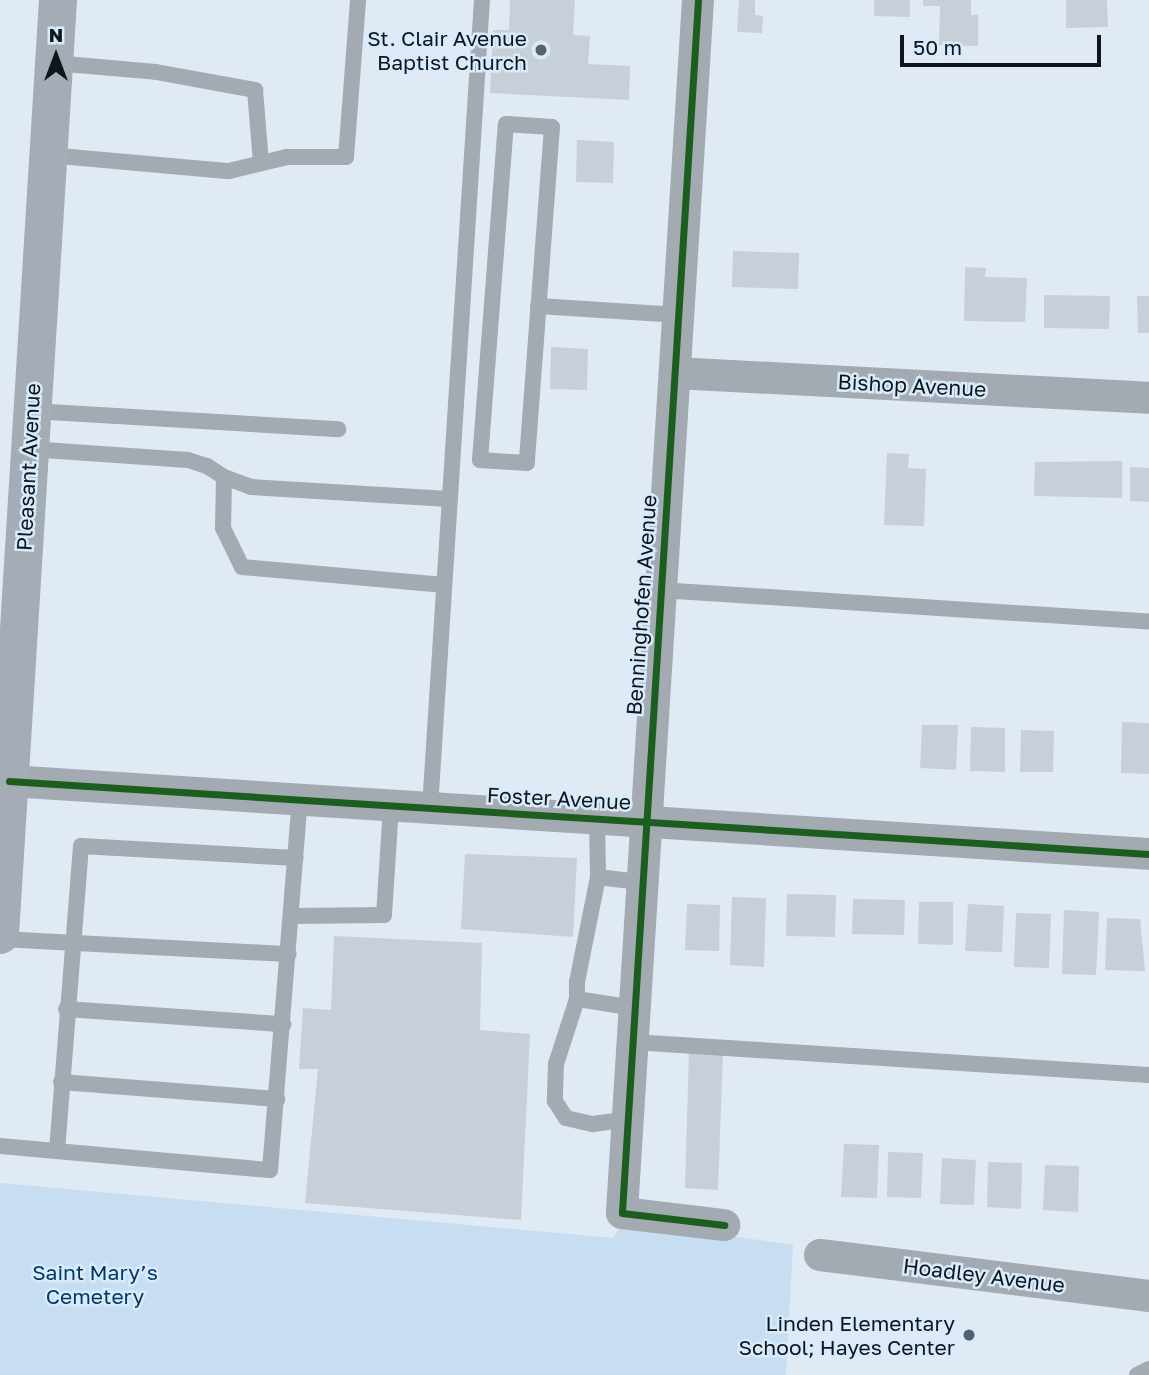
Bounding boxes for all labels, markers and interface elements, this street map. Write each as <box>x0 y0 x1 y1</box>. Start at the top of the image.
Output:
north arrow <box>21 21 91 91</box>
scale bar <box>904 21 1105 65</box>
text: N <box>49 23 63 46</box>
place label: St. Clair Avenue Baptist Church <box>367 25 527 75</box>
text: 50 m <box>913 34 962 60</box>
marker: St. Clair Avenue Baptist Church <box>533 42 549 58</box>
street label: Bishop Avenue <box>837 369 987 401</box>
street label: Pleasant Avenue <box>11 383 45 551</box>
street label: Benninghofen Avenue <box>621 494 661 716</box>
street label: Foster Avenue <box>486 782 632 814</box>
street label: Hoadley Avenue <box>902 1253 1066 1297</box>
park label: Saint Mary’s Cemetery <box>32 1259 158 1309</box>
place label: Linden Elementary School; Hayes Center <box>738 1310 955 1360</box>
marker: Linden Elementary School; Hayes Center <box>961 1327 977 1343</box>

